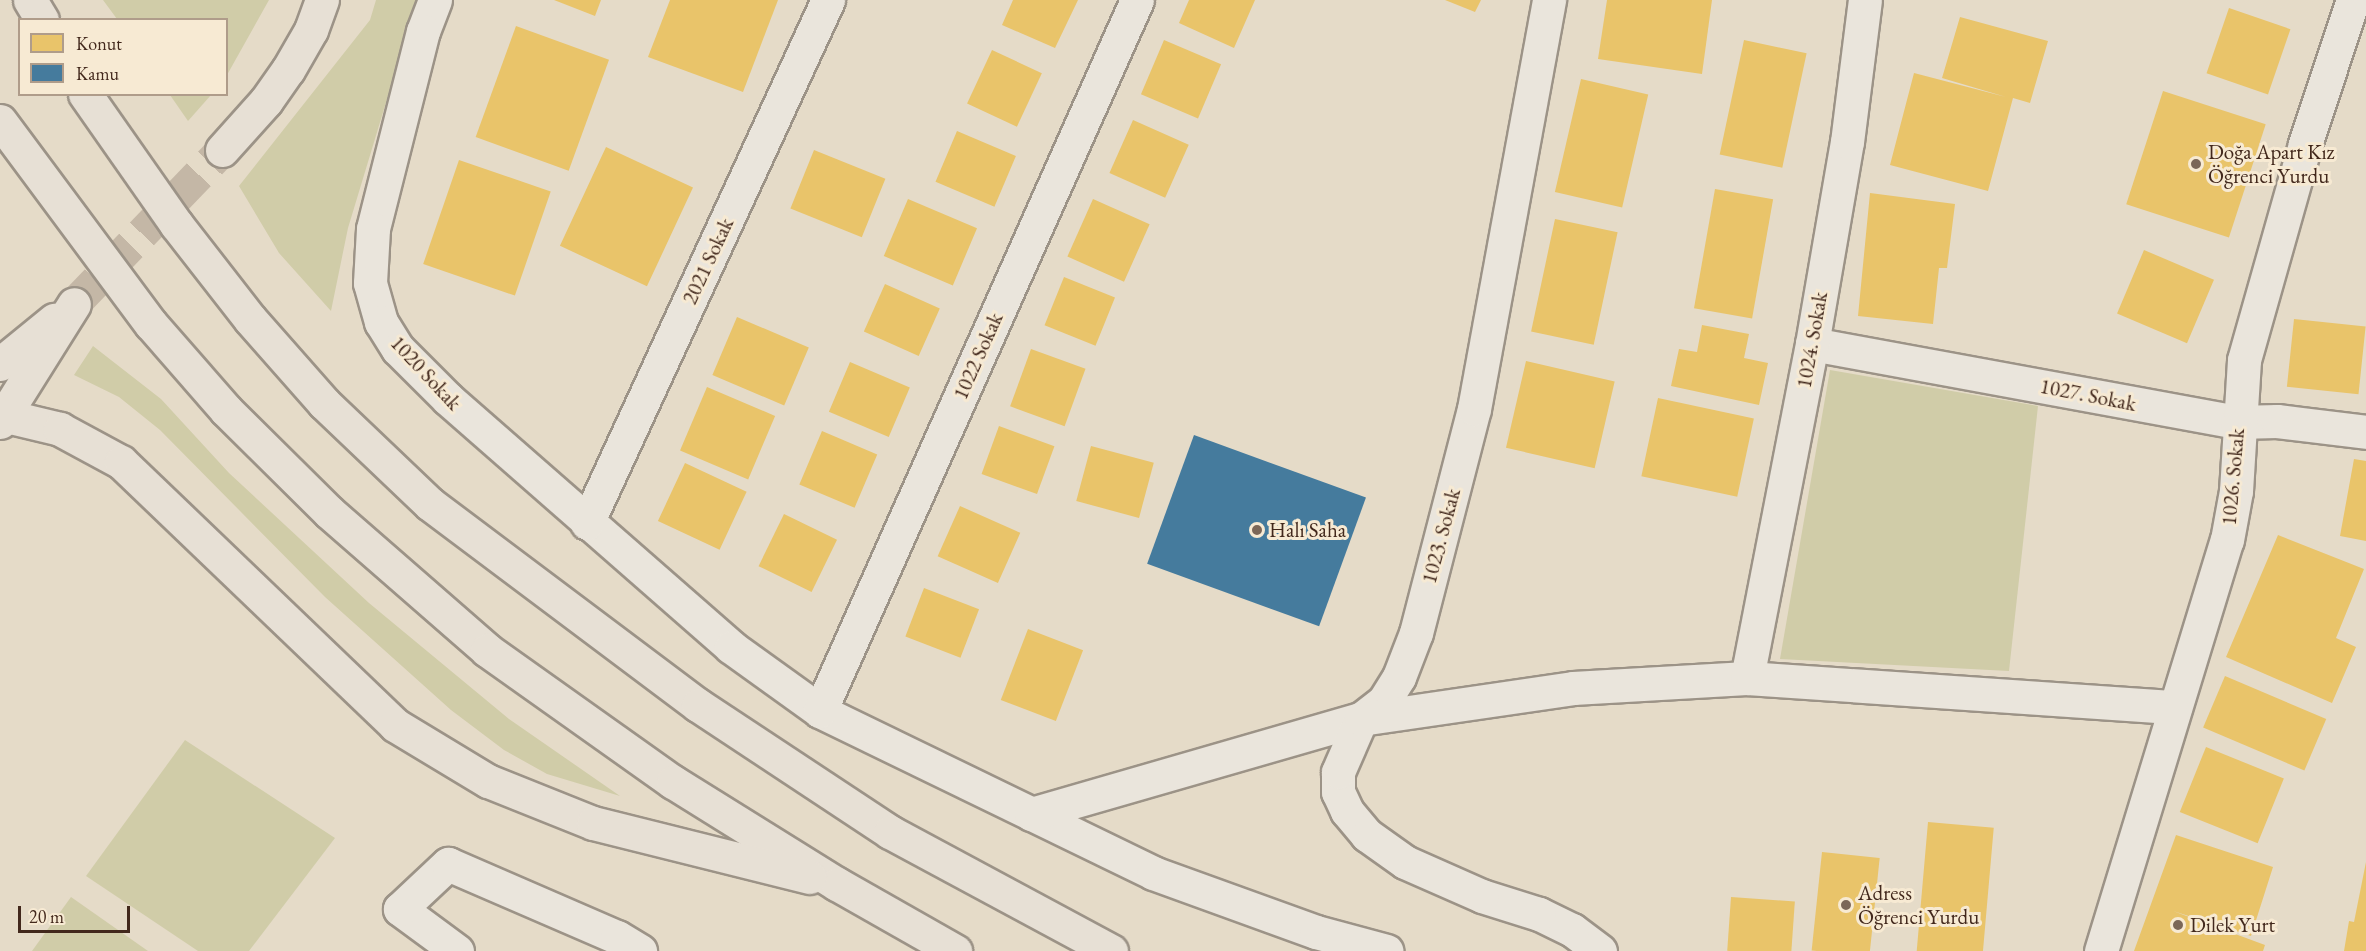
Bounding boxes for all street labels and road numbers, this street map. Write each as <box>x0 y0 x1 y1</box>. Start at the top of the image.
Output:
street label: 2021 Sokak <box>677 214 739 308</box>
street label: 1024. Sokak <box>1791 290 1833 390</box>
street label: 1022 Sokak <box>948 309 1008 403</box>
street label: 1020 Sokak <box>385 331 467 415</box>
street label: 1027. Sokak <box>2038 373 2138 417</box>
street label: 1026. Sokak <box>2216 427 2250 527</box>
street label: 1023. Sokak <box>1416 486 1466 586</box>

